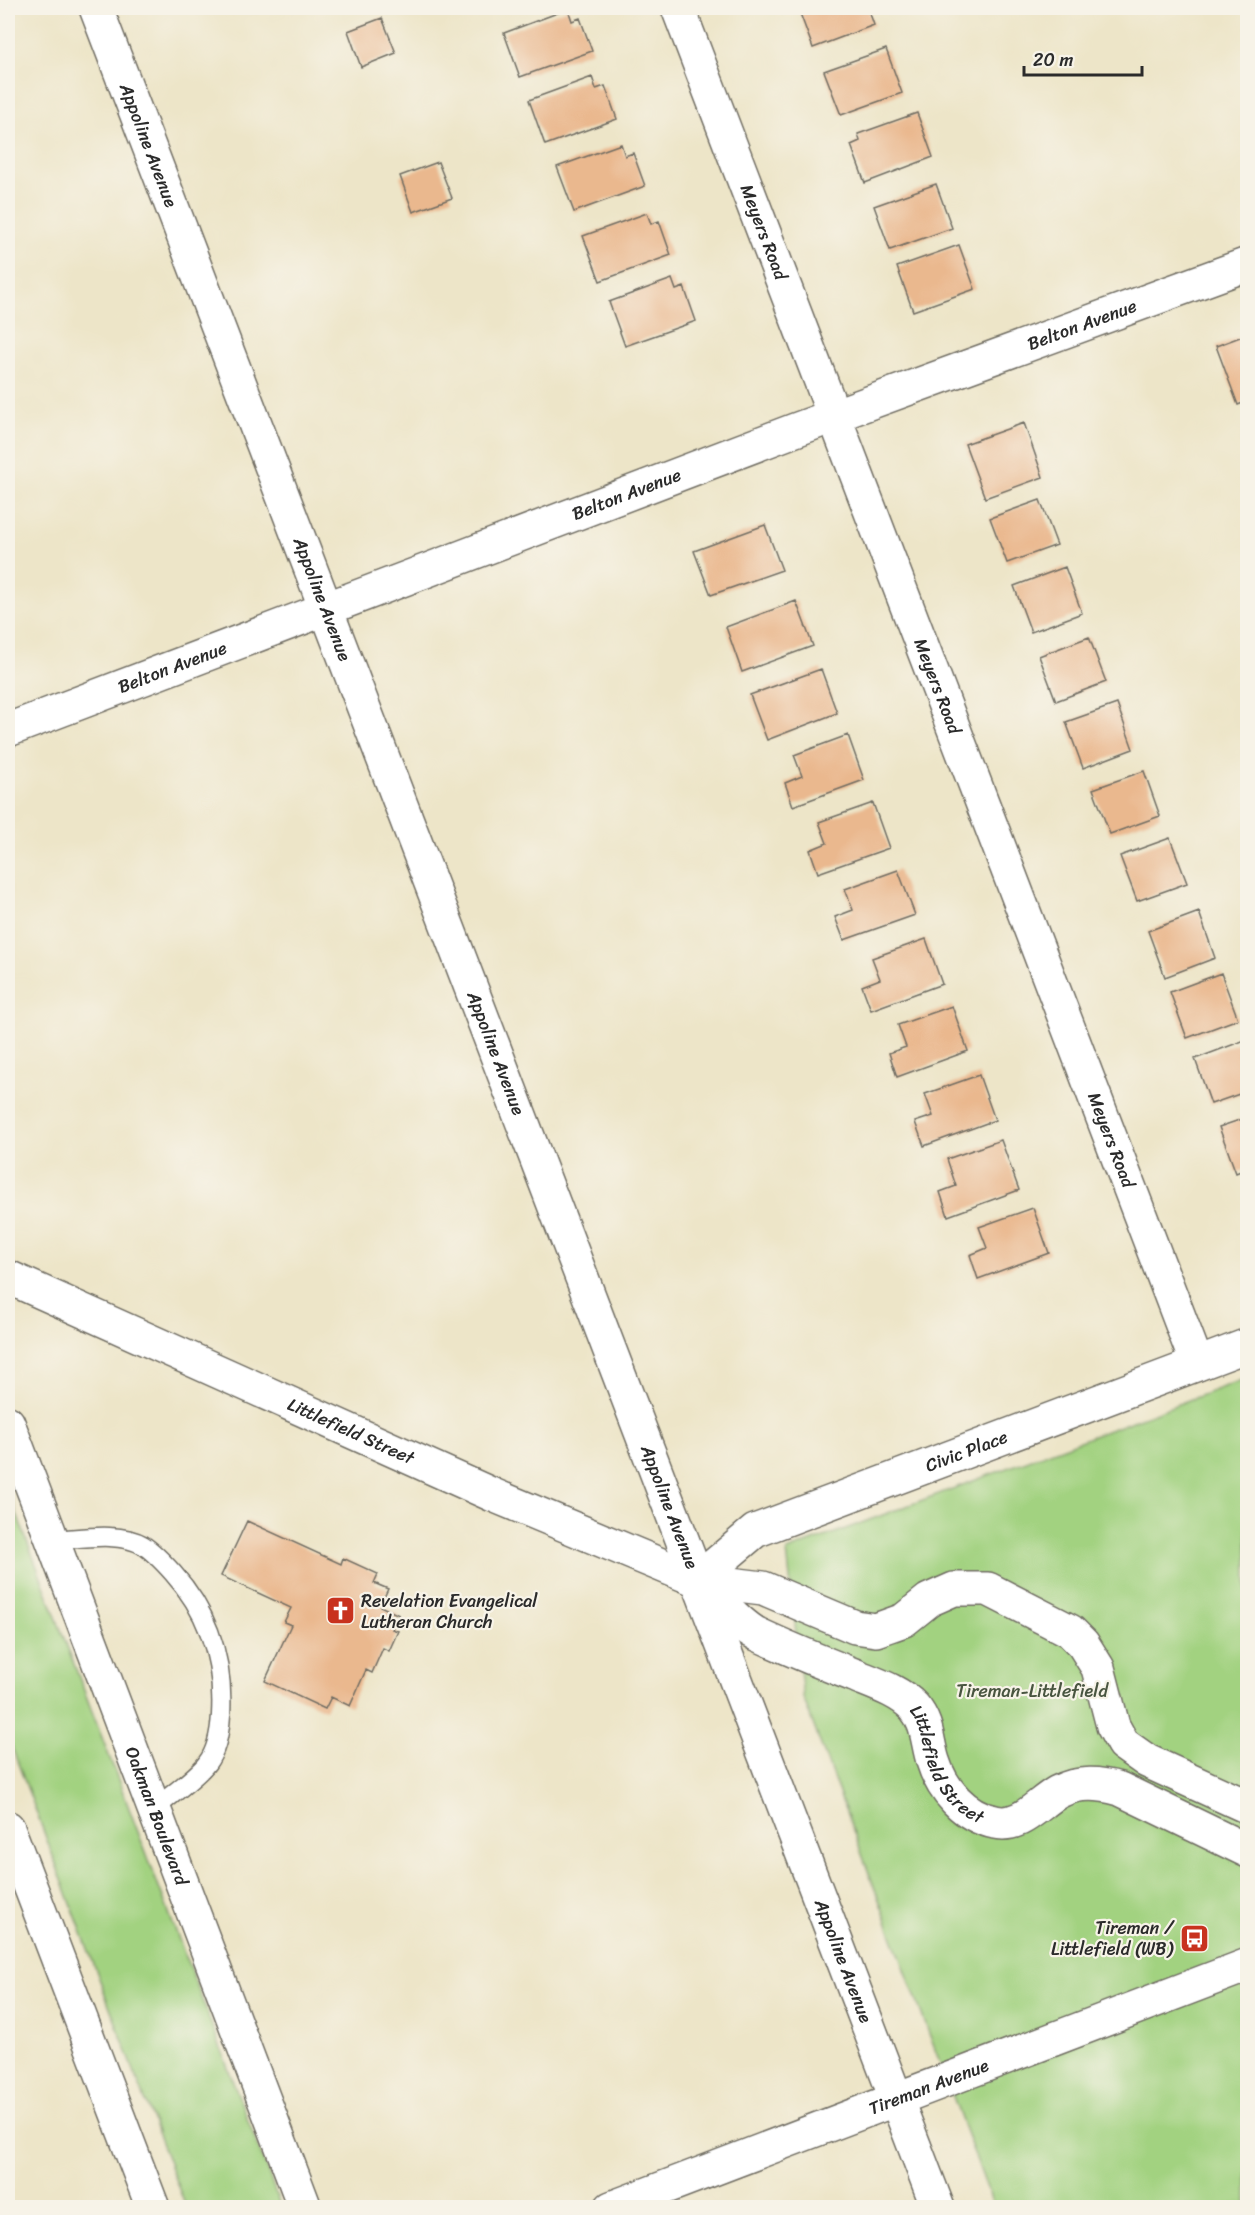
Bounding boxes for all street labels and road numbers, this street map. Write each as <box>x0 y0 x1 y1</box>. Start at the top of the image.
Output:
street label: Appoline Avenue <box>110 78 187 212</box>
street label: Meyers Road <box>731 180 797 286</box>
street label: Belton Avenue <box>1023 290 1141 360</box>
street label: Belton Avenue <box>567 459 686 530</box>
street label: Appoline Avenue <box>284 531 361 666</box>
street label: Belton Avenue <box>113 632 232 703</box>
street label: Meyers Road <box>905 633 971 740</box>
street label: Appoline Avenue <box>457 985 534 1120</box>
street label: Meyers Road <box>1078 1087 1145 1194</box>
street label: Littlefield Street <box>282 1389 420 1474</box>
street label: Civic Place <box>921 1421 1013 1481</box>
street label: Appoline Avenue <box>631 1439 708 1574</box>
street label: Littlefield Street <box>901 1697 990 1833</box>
street label: Oakman Boulevard <box>116 1742 198 1891</box>
street label: Appoline Avenue <box>805 1893 882 2028</box>
street label: Tireman Avenue <box>864 2049 994 2124</box>

